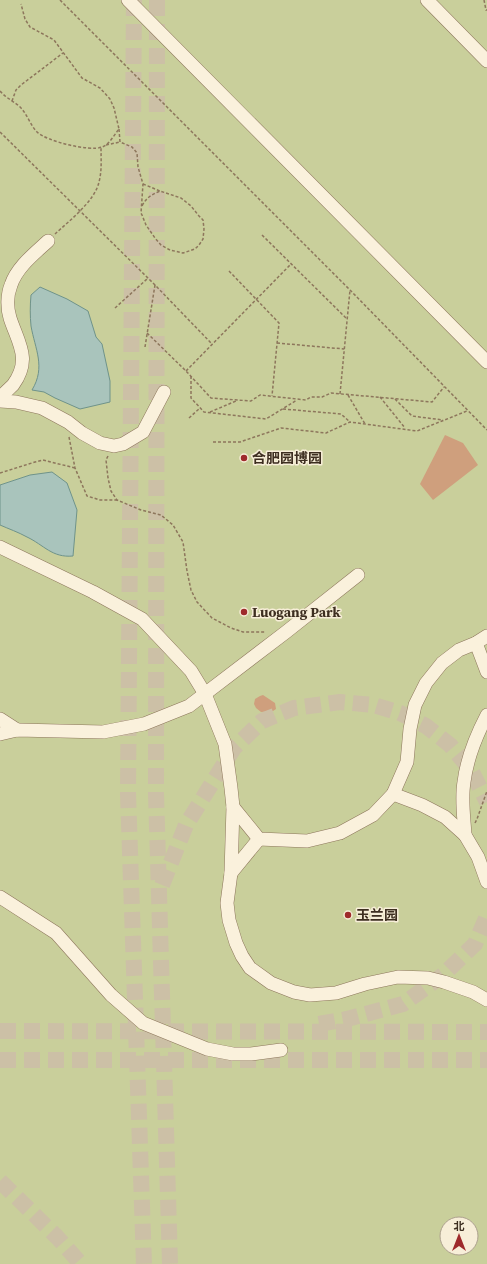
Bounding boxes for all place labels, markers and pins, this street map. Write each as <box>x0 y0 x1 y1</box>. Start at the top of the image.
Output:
place label: 合肥园博园 <box>252 448 322 468</box>
marker: 合肥园博园 <box>239 453 249 463</box>
place label: Luogang Park <box>252 602 341 622</box>
marker: Luogang Park <box>239 607 249 617</box>
place label: 玉兰园 <box>356 905 398 925</box>
marker: 玉兰园 <box>343 910 353 920</box>

